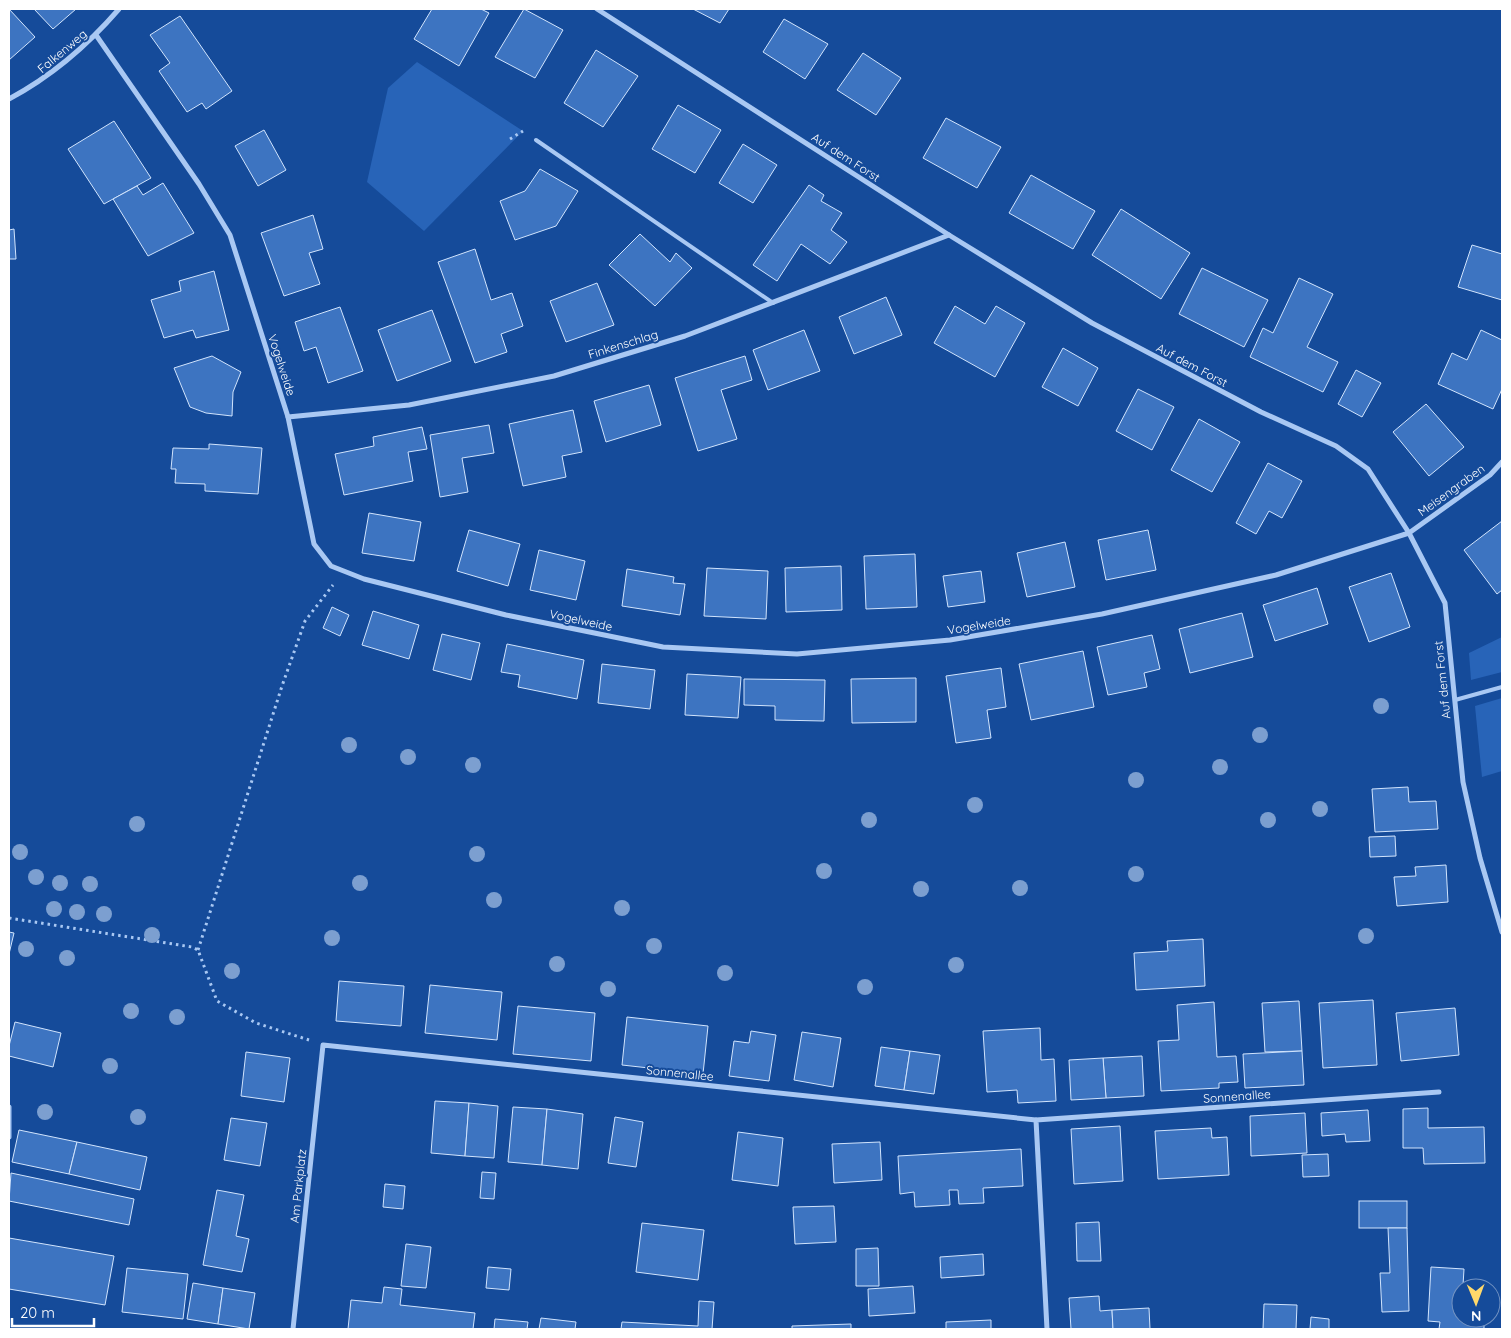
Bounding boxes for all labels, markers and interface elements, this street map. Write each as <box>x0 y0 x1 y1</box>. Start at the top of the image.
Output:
street label: Falkenweg <box>34 26 90 76</box>
street label: Auf dem Forst <box>809 129 883 185</box>
street label: Finkenschlag <box>586 326 660 362</box>
street label: Vogelweide <box>265 332 299 398</box>
street label: Auf dem Forst <box>1154 340 1230 390</box>
street label: Meisengraben <box>1415 461 1487 519</box>
street label: Vogelweide <box>548 606 614 634</box>
street label: Vogelweide <box>946 613 1012 637</box>
street label: Auf dem Forst <box>1430 640 1454 720</box>
street label: Sonnenallee <box>645 1062 715 1084</box>
street label: Sonnenallee <box>1203 1086 1272 1106</box>
street label: Am Parkplatz <box>287 1148 309 1224</box>
north arrow <box>1451 1278 1501 1328</box>
scale bar <box>12 1296 95 1328</box>
text: 20 m <box>20 1303 55 1322</box>
text: N <box>1471 1307 1482 1325</box>

